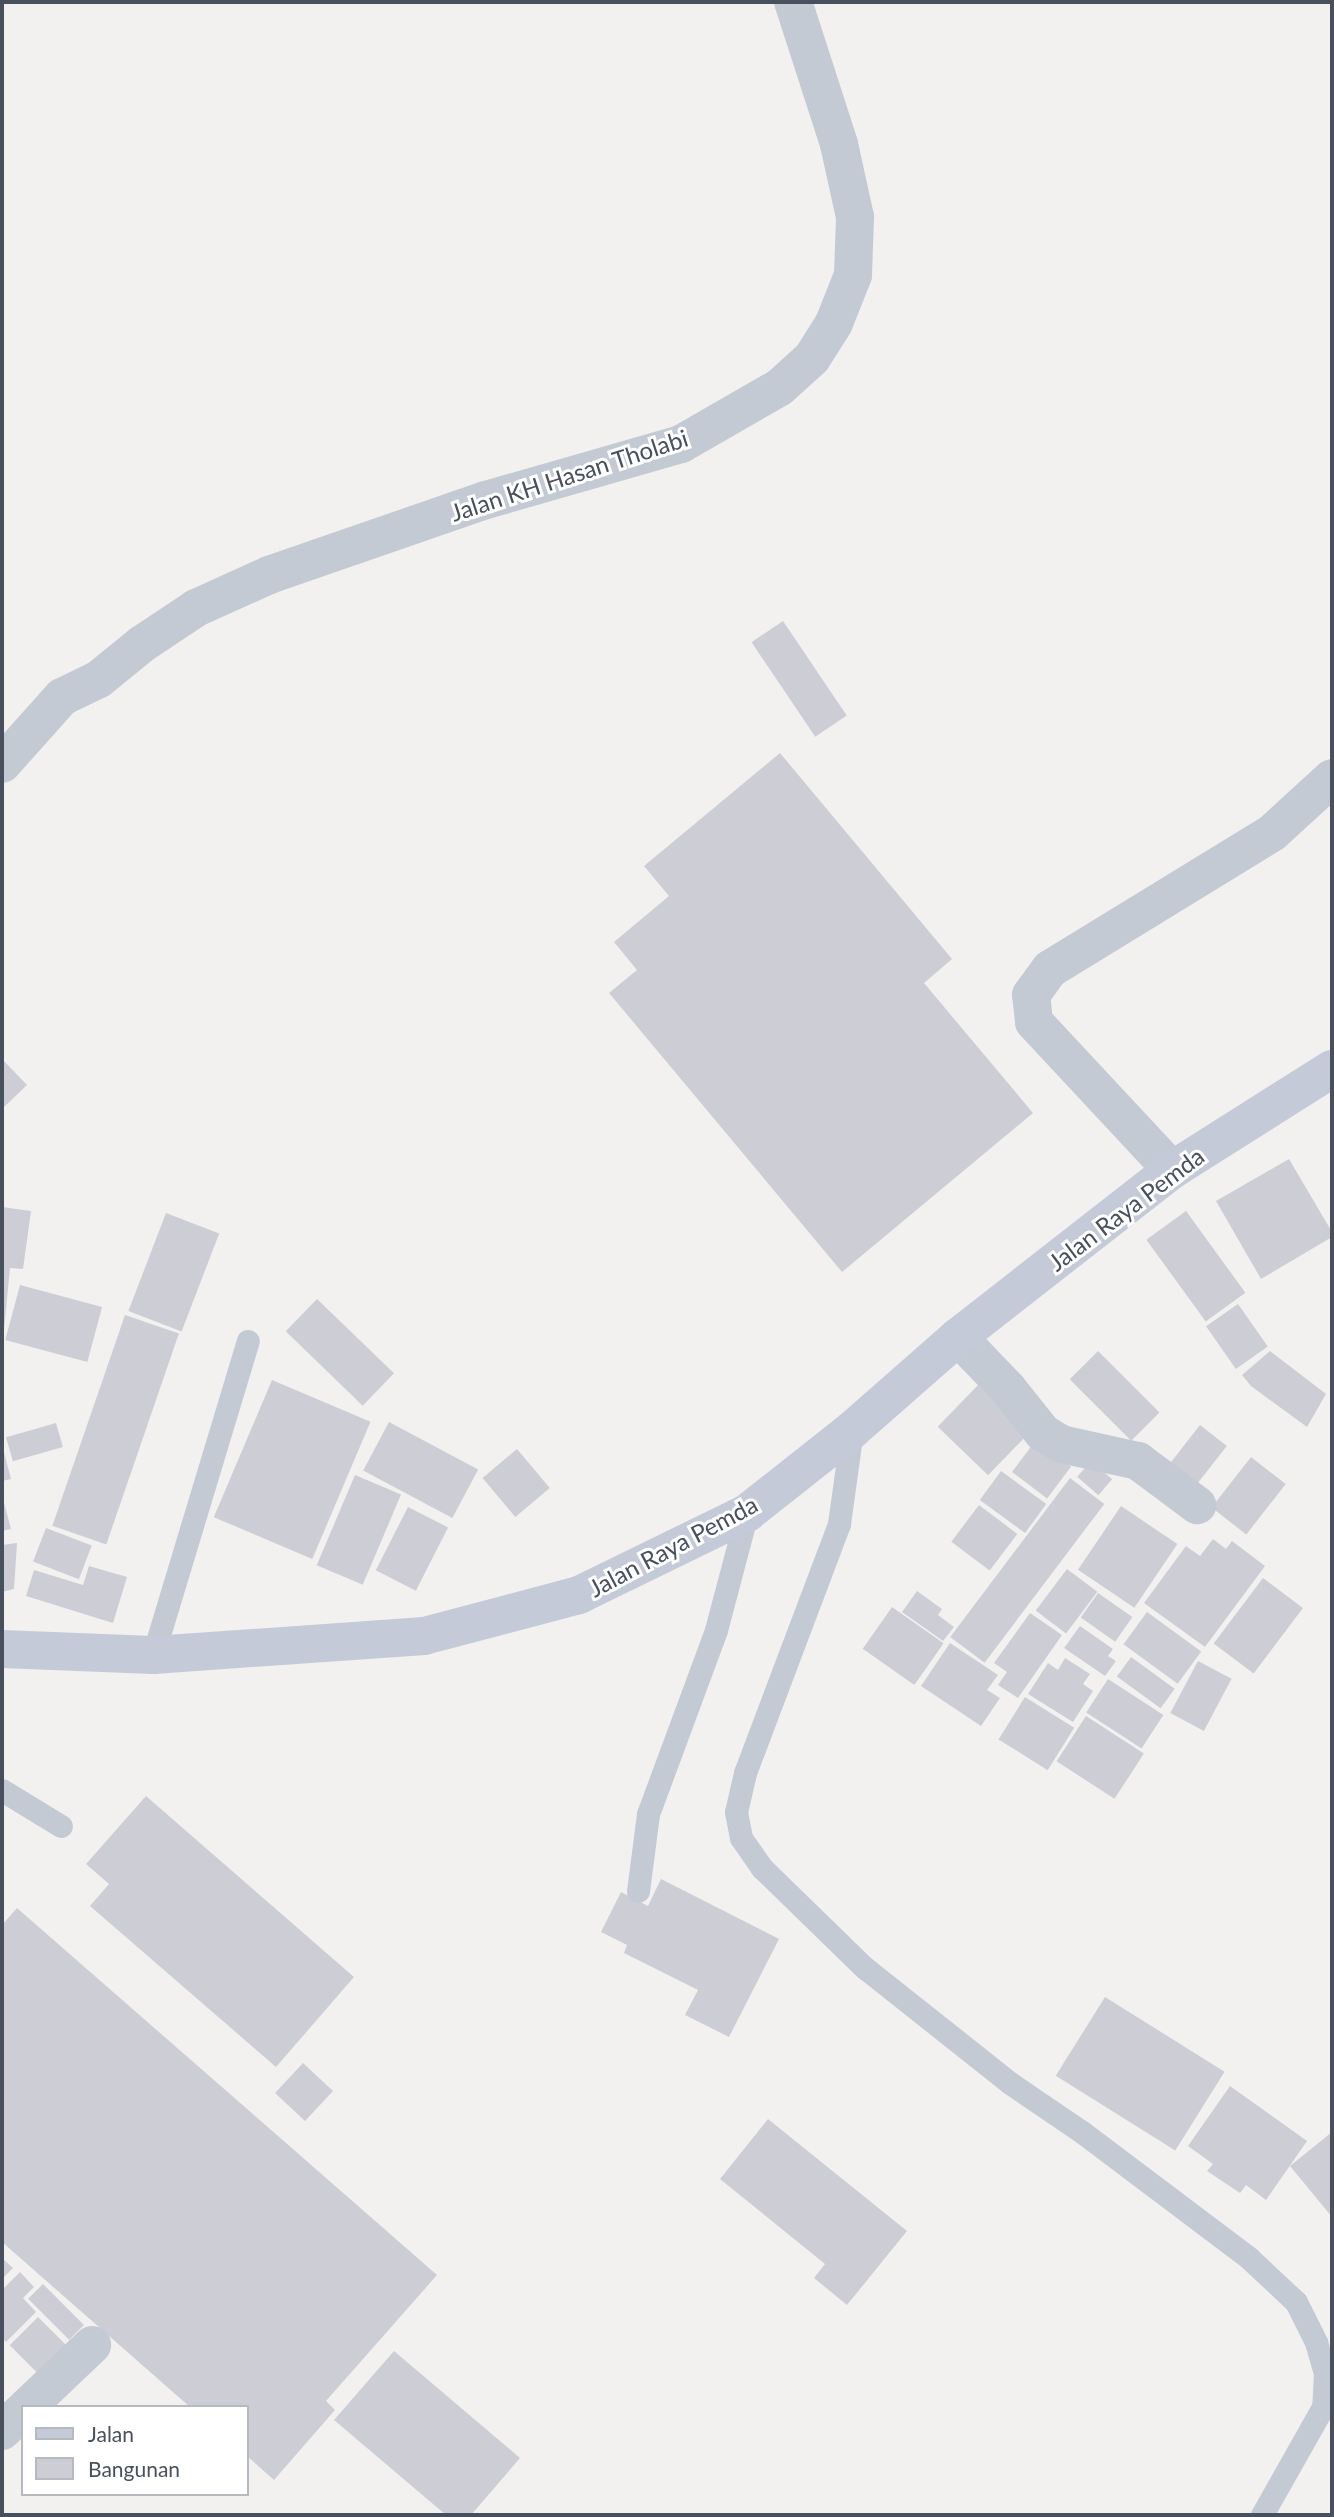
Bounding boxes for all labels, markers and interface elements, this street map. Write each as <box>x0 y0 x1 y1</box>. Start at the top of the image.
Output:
street label: Jalan KH Hasan Tholabi <box>446 423 692 527</box>
street label: Jalan Raya Pemda <box>1043 1141 1209 1277</box>
street label: Jalan Raya Pemda <box>584 1489 762 1603</box>
legend <box>21 2405 248 2496</box>
text: Jalan <box>88 2421 134 2446</box>
text: Bangunan <box>88 2456 180 2481</box>

